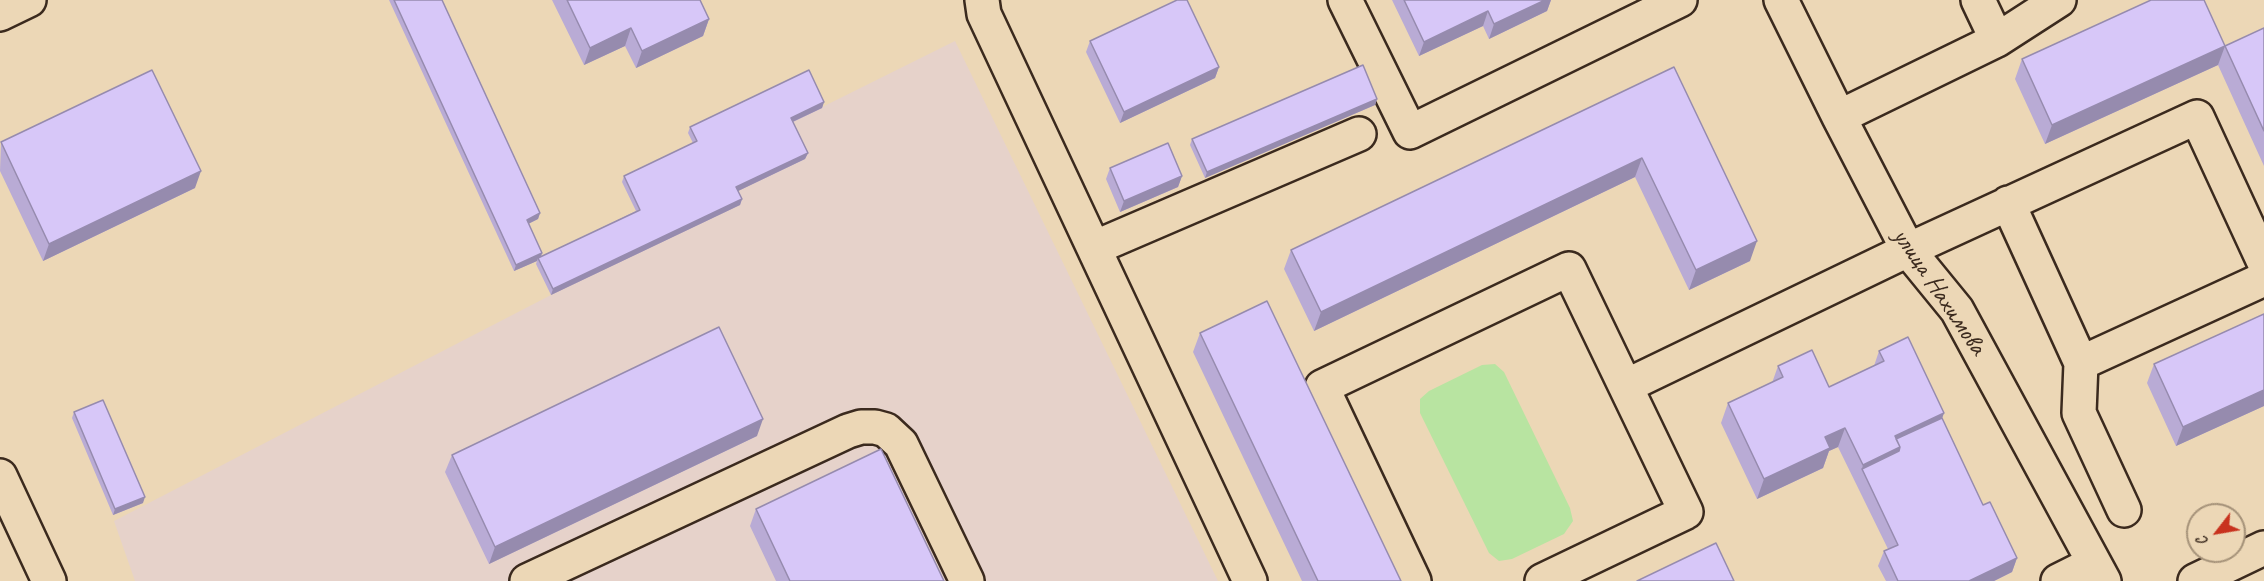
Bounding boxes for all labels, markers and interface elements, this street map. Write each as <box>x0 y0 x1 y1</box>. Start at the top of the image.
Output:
street label: улица Нахимова <box>1885 223 1993 361</box>
north arrow <box>2186 503 2246 563</box>
text: С <box>2192 533 2213 550</box>

